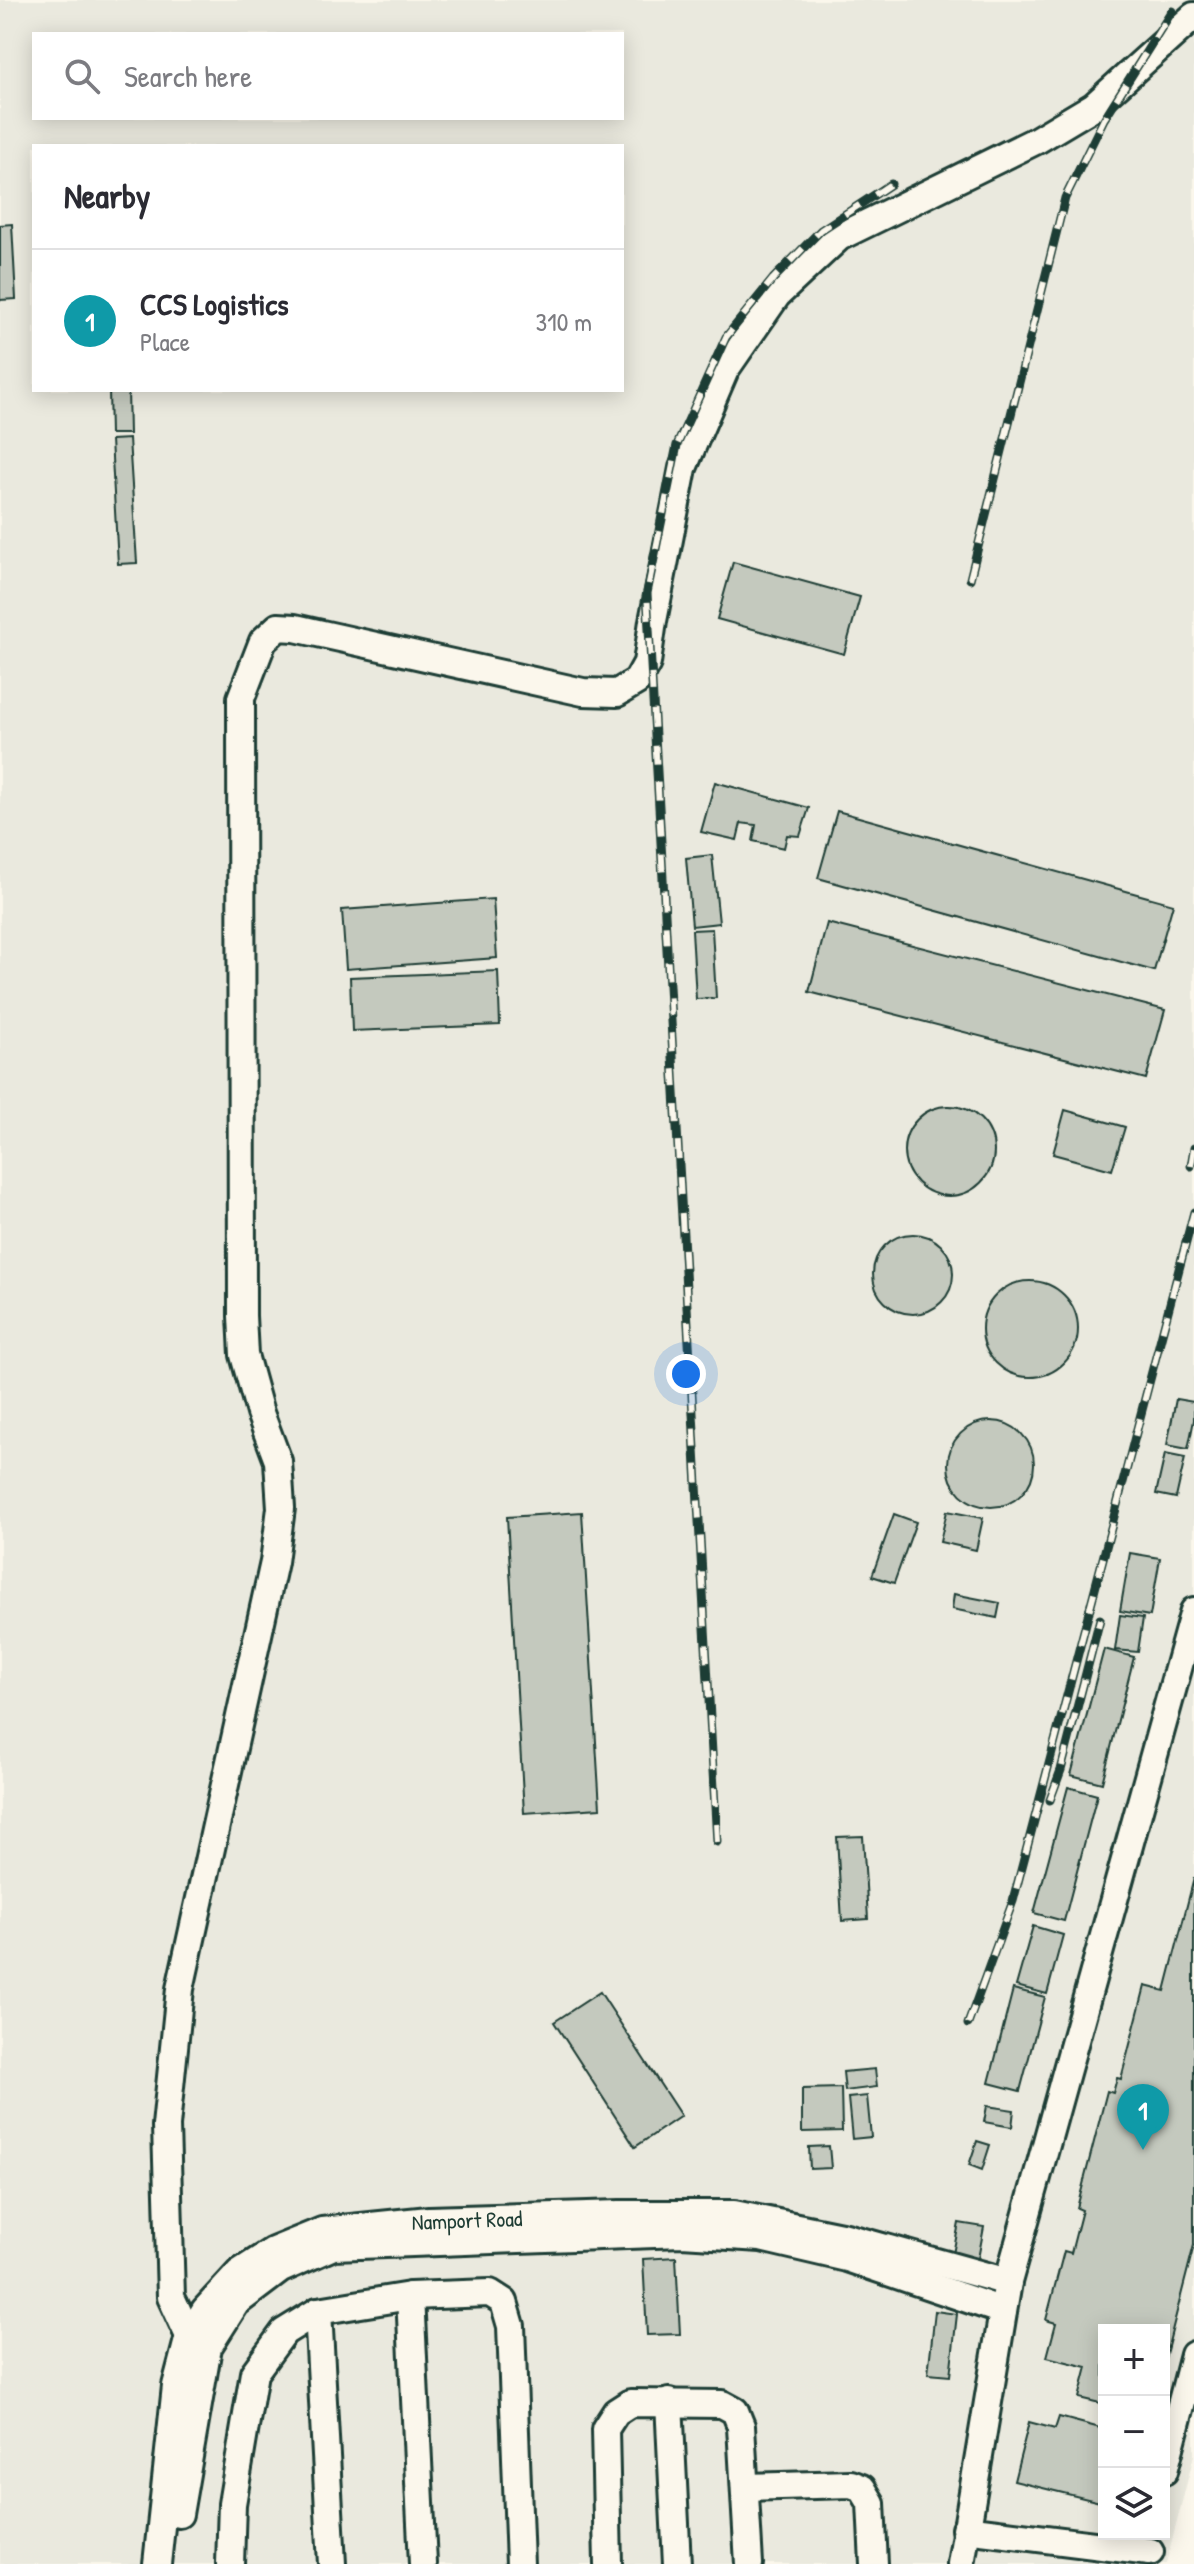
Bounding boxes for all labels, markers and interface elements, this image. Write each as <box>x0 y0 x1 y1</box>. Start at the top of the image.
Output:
search box <box>32 32 624 120</box>
icon: search <box>60 54 104 98</box>
text: Search here <box>124 56 252 96</box>
text: Nearby <box>64 173 150 219</box>
text: CCS Logistics <box>140 284 289 324</box>
text: 1 <box>85 304 95 339</box>
text: 310 m <box>536 304 592 339</box>
text: Place <box>140 324 190 359</box>
your location <box>666 1354 706 1394</box>
pin: 1 <box>1117 2084 1169 2150</box>
street label: Namport Road <box>411 2203 523 2237</box>
map controls <box>1098 2324 1170 2540</box>
button: + <box>1098 2324 1170 2396</box>
button: − <box>1098 2396 1170 2468</box>
button: layers <box>1098 2468 1170 2540</box>

